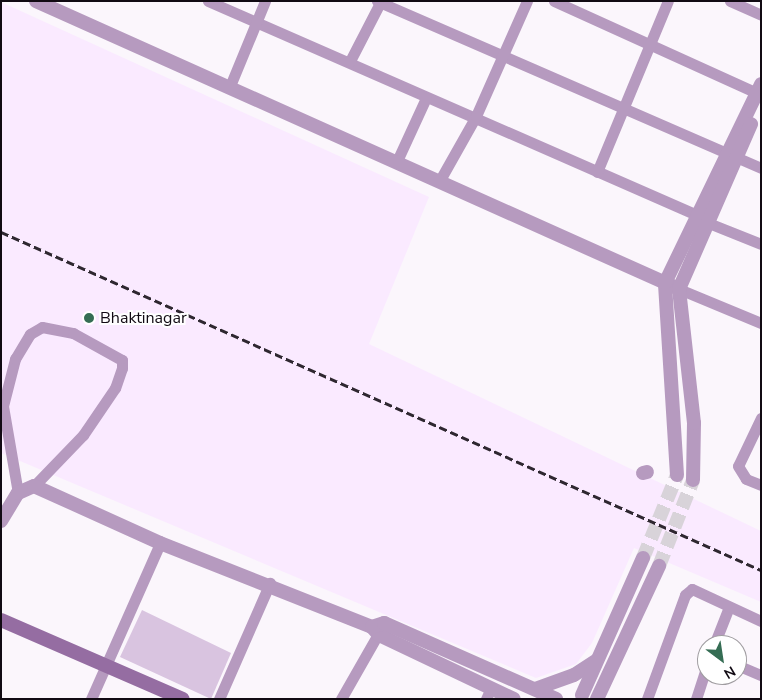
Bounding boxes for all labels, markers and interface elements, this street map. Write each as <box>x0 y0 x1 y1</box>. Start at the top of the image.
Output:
place label: Bhaktinagar <box>100 308 187 328</box>
marker: Bhaktinagar <box>82 311 96 325</box>
north arrow <box>697 635 747 685</box>
text: N <box>720 662 739 683</box>

